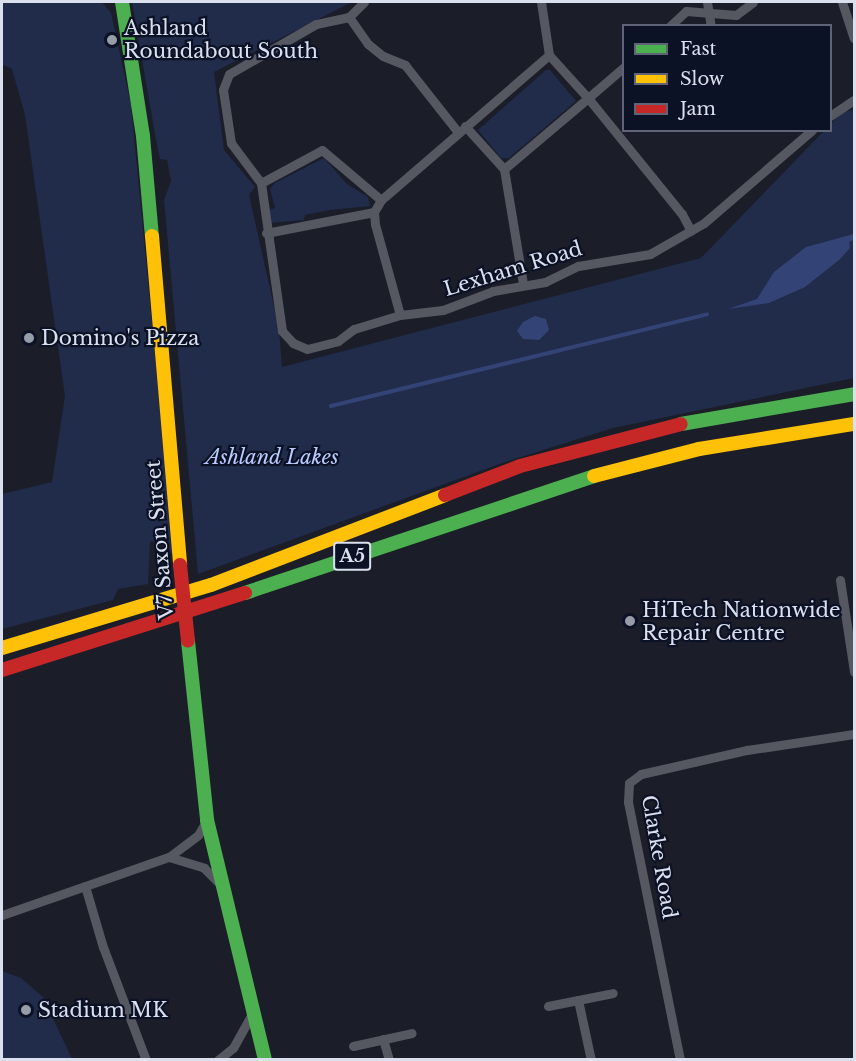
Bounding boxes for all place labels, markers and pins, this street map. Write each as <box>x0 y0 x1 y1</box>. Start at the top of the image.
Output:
place label: Ashland Roundabout South <box>124 16 318 63</box>
marker: Ashland Roundabout South <box>105 33 119 47</box>
place label: Domino's Pizza <box>41 326 199 350</box>
marker: Domino's Pizza <box>22 331 36 345</box>
place label: HiTech Nationwide Repair Centre <box>642 598 841 645</box>
marker: HiTech Nationwide Repair Centre <box>623 614 637 628</box>
place label: Stadium MK <box>38 998 168 1022</box>
marker: Stadium MK <box>19 1003 33 1017</box>

